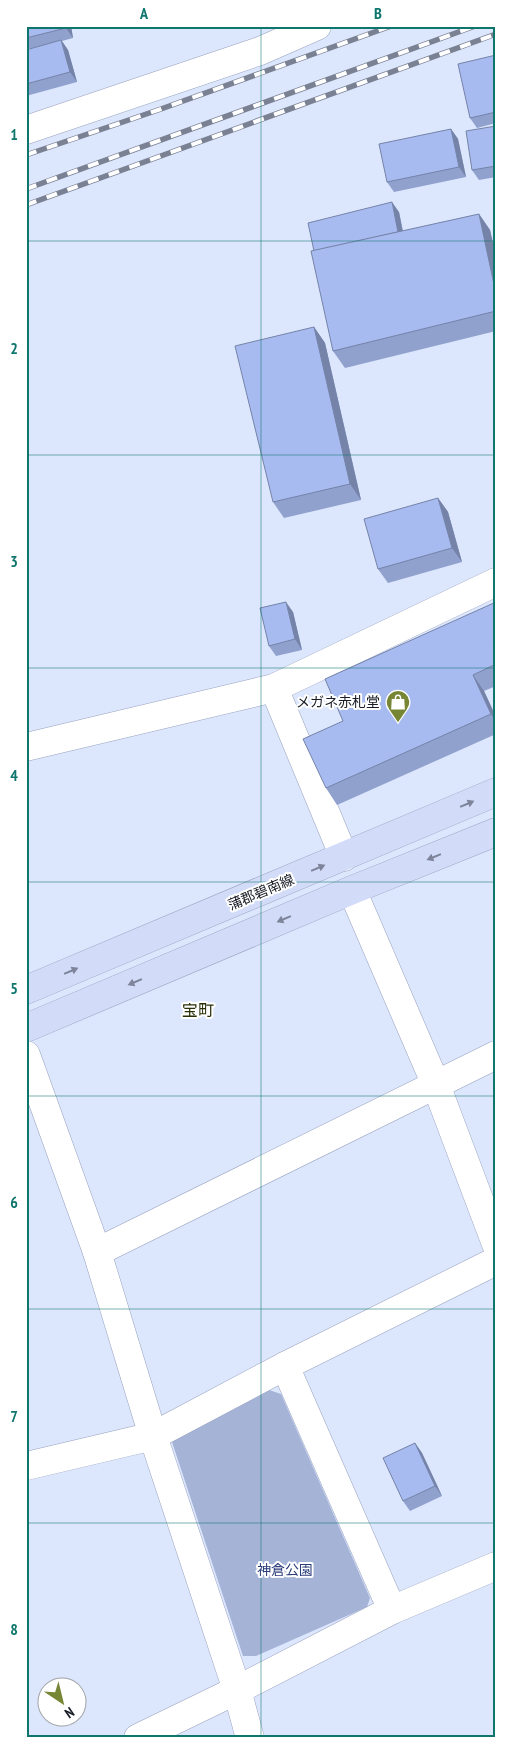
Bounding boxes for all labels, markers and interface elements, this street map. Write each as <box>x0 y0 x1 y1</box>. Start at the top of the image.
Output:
text: A <box>139 3 149 23</box>
text: B <box>374 3 382 23</box>
text: 1 <box>10 124 18 144</box>
text: 2 <box>10 338 18 358</box>
text: 3 <box>10 551 18 571</box>
shop icon: メガネ赤札堂 <box>385 689 411 723</box>
place label: メガネ赤札堂 <box>296 693 380 711</box>
text: 4 <box>10 765 18 785</box>
one-way arrow <box>460 800 474 808</box>
one-way arrow <box>426 853 441 861</box>
one-way arrow <box>311 864 326 872</box>
street label: 蒲郡碧南線 <box>225 870 297 914</box>
one-way arrow <box>277 915 291 923</box>
one-way arrow <box>64 967 78 975</box>
text: 5 <box>10 978 18 998</box>
one-way arrow <box>128 979 142 987</box>
district label: 宝町 <box>182 1000 214 1020</box>
text: 6 <box>10 1192 18 1212</box>
text: 7 <box>10 1406 18 1426</box>
park label: 神倉公園 <box>257 1561 313 1579</box>
text: 8 <box>10 1619 18 1639</box>
north arrow <box>38 1676 88 1726</box>
text: N <box>61 1703 78 1722</box>

